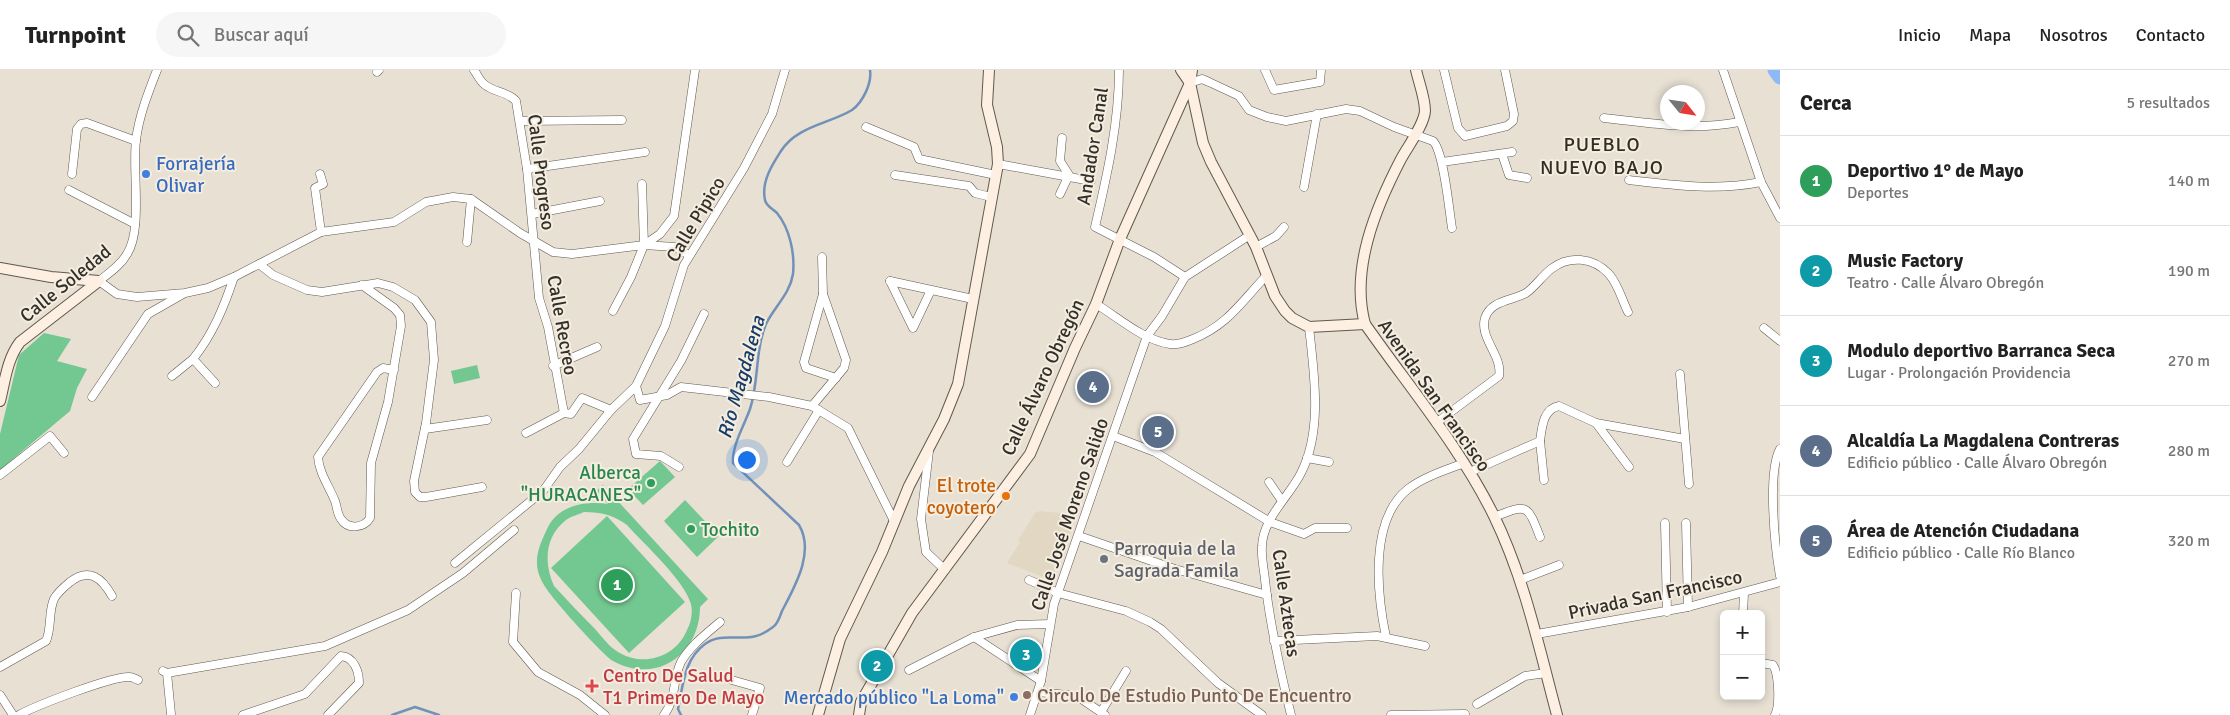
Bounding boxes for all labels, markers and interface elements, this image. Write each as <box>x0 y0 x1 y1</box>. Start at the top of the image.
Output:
search box <box>156 12 506 57</box>
text: Turnpoint <box>25 20 126 50</box>
icon: search <box>174 21 202 49</box>
text: Buscar aquí <box>214 23 309 47</box>
text: Inicio <box>1898 24 1941 46</box>
text: Mapa <box>1969 24 2011 46</box>
text: Nosotros <box>2039 24 2108 46</box>
text: Contacto <box>2136 24 2205 46</box>
street label: Andador Canal <box>1072 85 1114 207</box>
north arrow <box>1660 85 1705 130</box>
text: Cerca <box>1800 90 1852 116</box>
text: 5 resultados <box>2127 93 2210 113</box>
street label: Calle Progreso <box>522 113 560 232</box>
district label: PUEBLO NUEVO BAJO <box>1540 132 1664 180</box>
place label: Forrajería Olivar <box>156 152 236 198</box>
text: Deportivo 1° de Mayo <box>1847 159 2024 183</box>
marker: Forrajería Olivar <box>140 168 152 180</box>
text: 1 <box>1812 171 1820 191</box>
text: 140 m <box>2168 171 2210 191</box>
street label: Calle Pipico <box>661 172 731 267</box>
text: Deportes <box>1847 183 1909 203</box>
street label: Calle Soledad <box>15 240 116 328</box>
text: Music Factory <box>1847 249 1963 273</box>
text: 2 <box>1812 261 1820 281</box>
text: 190 m <box>2168 261 2210 281</box>
street label: Calle Recreo <box>541 273 583 377</box>
text: Teatro · Calle Álvaro Obregón <box>1847 273 2044 293</box>
street label: Calle Álvaro Obregón <box>996 295 1090 460</box>
water label: Río Magdalena <box>712 312 771 441</box>
street label: Avenida San Francisco <box>1372 315 1496 477</box>
text: Modulo deportivo Barranca Seca <box>1847 339 2115 363</box>
text: 3 <box>1812 351 1820 371</box>
text: 270 m <box>2168 351 2210 371</box>
text: Lugar · Prolongación Providencia <box>1847 363 2071 383</box>
pin: 4 <box>1077 368 1109 406</box>
pin: 5 <box>1142 413 1174 451</box>
street label: Calle José Moreno Salido <box>1026 415 1114 614</box>
text: Alcaldía La Magdalena Contreras <box>1847 429 2119 453</box>
text: 4 <box>1812 441 1820 461</box>
text: 280 m <box>2168 441 2210 461</box>
your location <box>734 447 760 473</box>
text: Edificio público · Calle Álvaro Obregón <box>1847 453 2107 473</box>
place label: Alberca "HURACANES" <box>521 461 641 507</box>
place label: El trote coyotero <box>927 474 996 520</box>
marker: Alberca "HURACANES" <box>645 477 657 489</box>
marker: El trote coyotero <box>1000 490 1012 502</box>
place label: Tochito <box>701 518 759 542</box>
text: Área de Atención Ciudadana <box>1847 519 2079 543</box>
marker: Tochito <box>685 523 697 535</box>
text: 5 <box>1812 531 1820 551</box>
text: 320 m <box>2168 531 2210 551</box>
place label: Parroquia de la Sagrada Famila <box>1114 537 1239 583</box>
text: Edificio público · Calle Río Blanco <box>1847 543 2075 563</box>
street label: Calle Aztecas <box>1267 548 1305 658</box>
marker: Parroquia de la Sagrada Famila <box>1098 553 1110 565</box>
street label: Privada San Francisco <box>1566 565 1744 625</box>
pin: 1 <box>601 566 633 604</box>
map controls <box>1720 610 1765 700</box>
button: + <box>1720 610 1765 655</box>
pin: 3 <box>1010 636 1042 674</box>
pin: 2 <box>861 647 893 685</box>
button: − <box>1720 655 1765 700</box>
place label: Centro De Salud T1 Primero De Mayo <box>603 664 764 710</box>
marker: Centro De Salud T1 Primero De Mayo <box>585 679 599 693</box>
place label: Circulo De Estudio Punto De Encuentro <box>1037 684 1352 708</box>
place label: Mercado público "La Loma" <box>784 686 1004 710</box>
marker: Circulo De Estudio Punto De Encuentro <box>1021 689 1033 701</box>
marker: Mercado público "La Loma" <box>1008 691 1020 703</box>

